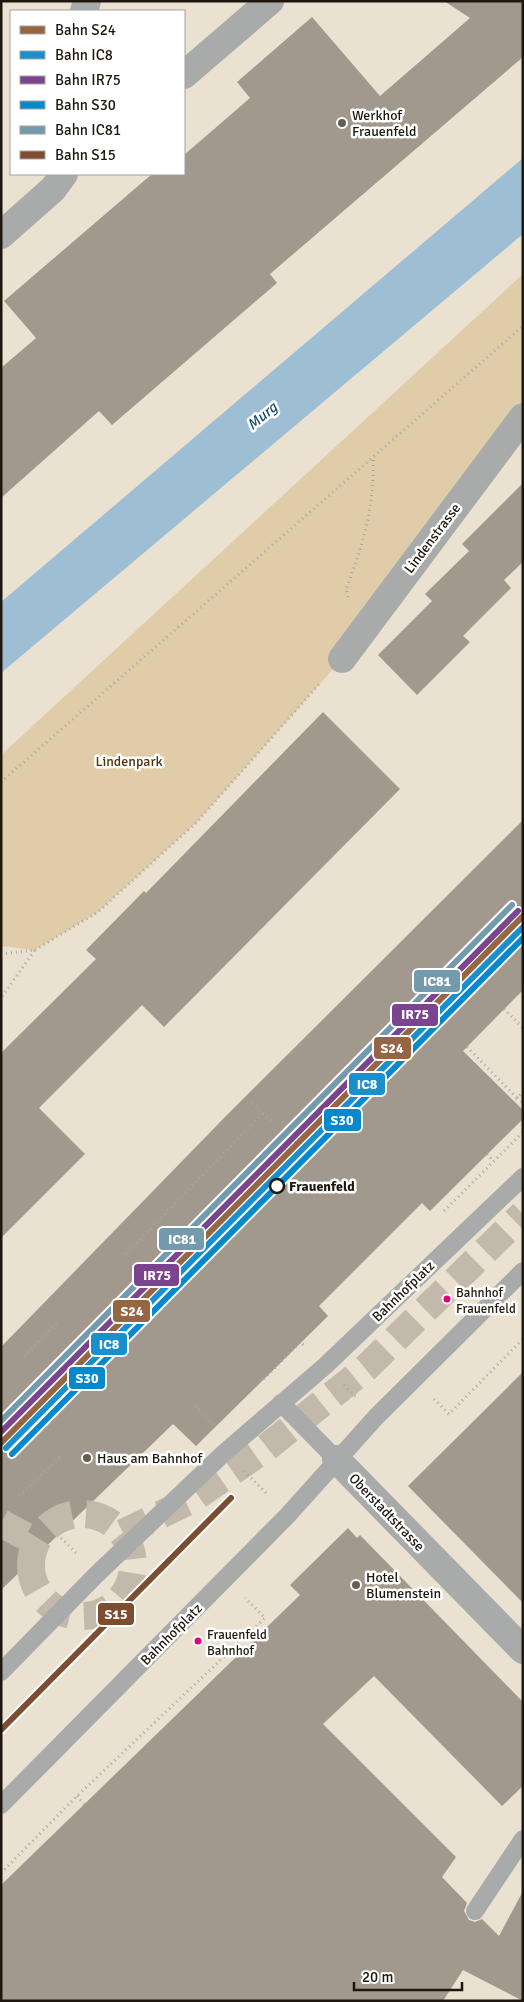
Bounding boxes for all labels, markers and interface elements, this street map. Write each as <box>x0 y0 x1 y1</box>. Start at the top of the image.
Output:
legend <box>10 10 185 175</box>
text: Bahn S24 <box>55 21 116 39</box>
text: Bahn IC8 <box>55 46 113 64</box>
text: Bahn IR75 <box>55 71 121 89</box>
text: Bahn S30 <box>55 96 116 114</box>
place label: Werkhof Frauenfeld <box>352 107 416 140</box>
marker: Werkhof Frauenfeld <box>336 117 348 129</box>
text: Bahn IC81 <box>55 121 121 139</box>
text: Bahn S15 <box>55 146 116 164</box>
water label: Murg <box>243 398 281 434</box>
street label: Lindenstrasse <box>401 500 464 577</box>
park label: Lindenpark <box>95 753 163 770</box>
line badge: IC81 <box>413 969 461 993</box>
text: IC81 <box>423 973 451 990</box>
line badge: IR75 <box>391 1003 439 1027</box>
text: IR75 <box>401 1006 429 1023</box>
line badge: S24 <box>373 1036 412 1060</box>
text: S24 <box>381 1040 404 1057</box>
line badge: IC8 <box>348 1072 386 1096</box>
text: IC8 <box>357 1076 378 1093</box>
line badge: S30 <box>323 1108 362 1132</box>
text: S30 <box>331 1112 354 1129</box>
marker: Frauenfeld <box>269 1178 285 1194</box>
place label: Frauenfeld <box>289 1178 355 1195</box>
line badge: IC81 <box>158 1227 205 1251</box>
text: IC81 <box>168 1231 196 1248</box>
street label: Bahnhofplatz <box>369 1257 438 1325</box>
line badge: IR75 <box>133 1263 180 1287</box>
text: IR75 <box>143 1267 171 1284</box>
place label: Bahnhof Frauenfeld <box>456 1285 516 1317</box>
marker: Bahnhof Frauenfeld <box>442 1294 452 1304</box>
line badge: S24 <box>112 1299 151 1323</box>
text: S24 <box>121 1303 144 1320</box>
line badge: IC8 <box>90 1332 128 1356</box>
text: IC8 <box>99 1336 120 1353</box>
line badge: S30 <box>68 1366 106 1390</box>
text: S30 <box>76 1370 99 1387</box>
place label: Haus am Bahnhof <box>97 1450 203 1467</box>
marker: Haus am Bahnhof <box>81 1452 93 1464</box>
street label: Oberstadtstrasse <box>345 1470 428 1555</box>
place label: Hotel Blumenstein <box>366 1569 441 1602</box>
marker: Hotel Blumenstein <box>350 1579 362 1591</box>
street label: Bahnhofplatz <box>137 1600 206 1669</box>
line badge: S15 <box>97 1602 135 1626</box>
text: S15 <box>105 1606 127 1623</box>
place label: Frauenfeld Bahnhof <box>207 1627 267 1659</box>
marker: Frauenfeld Bahnhof <box>193 1636 203 1646</box>
scale bar <box>354 1960 462 1992</box>
text: 20 m <box>362 1968 393 1986</box>

